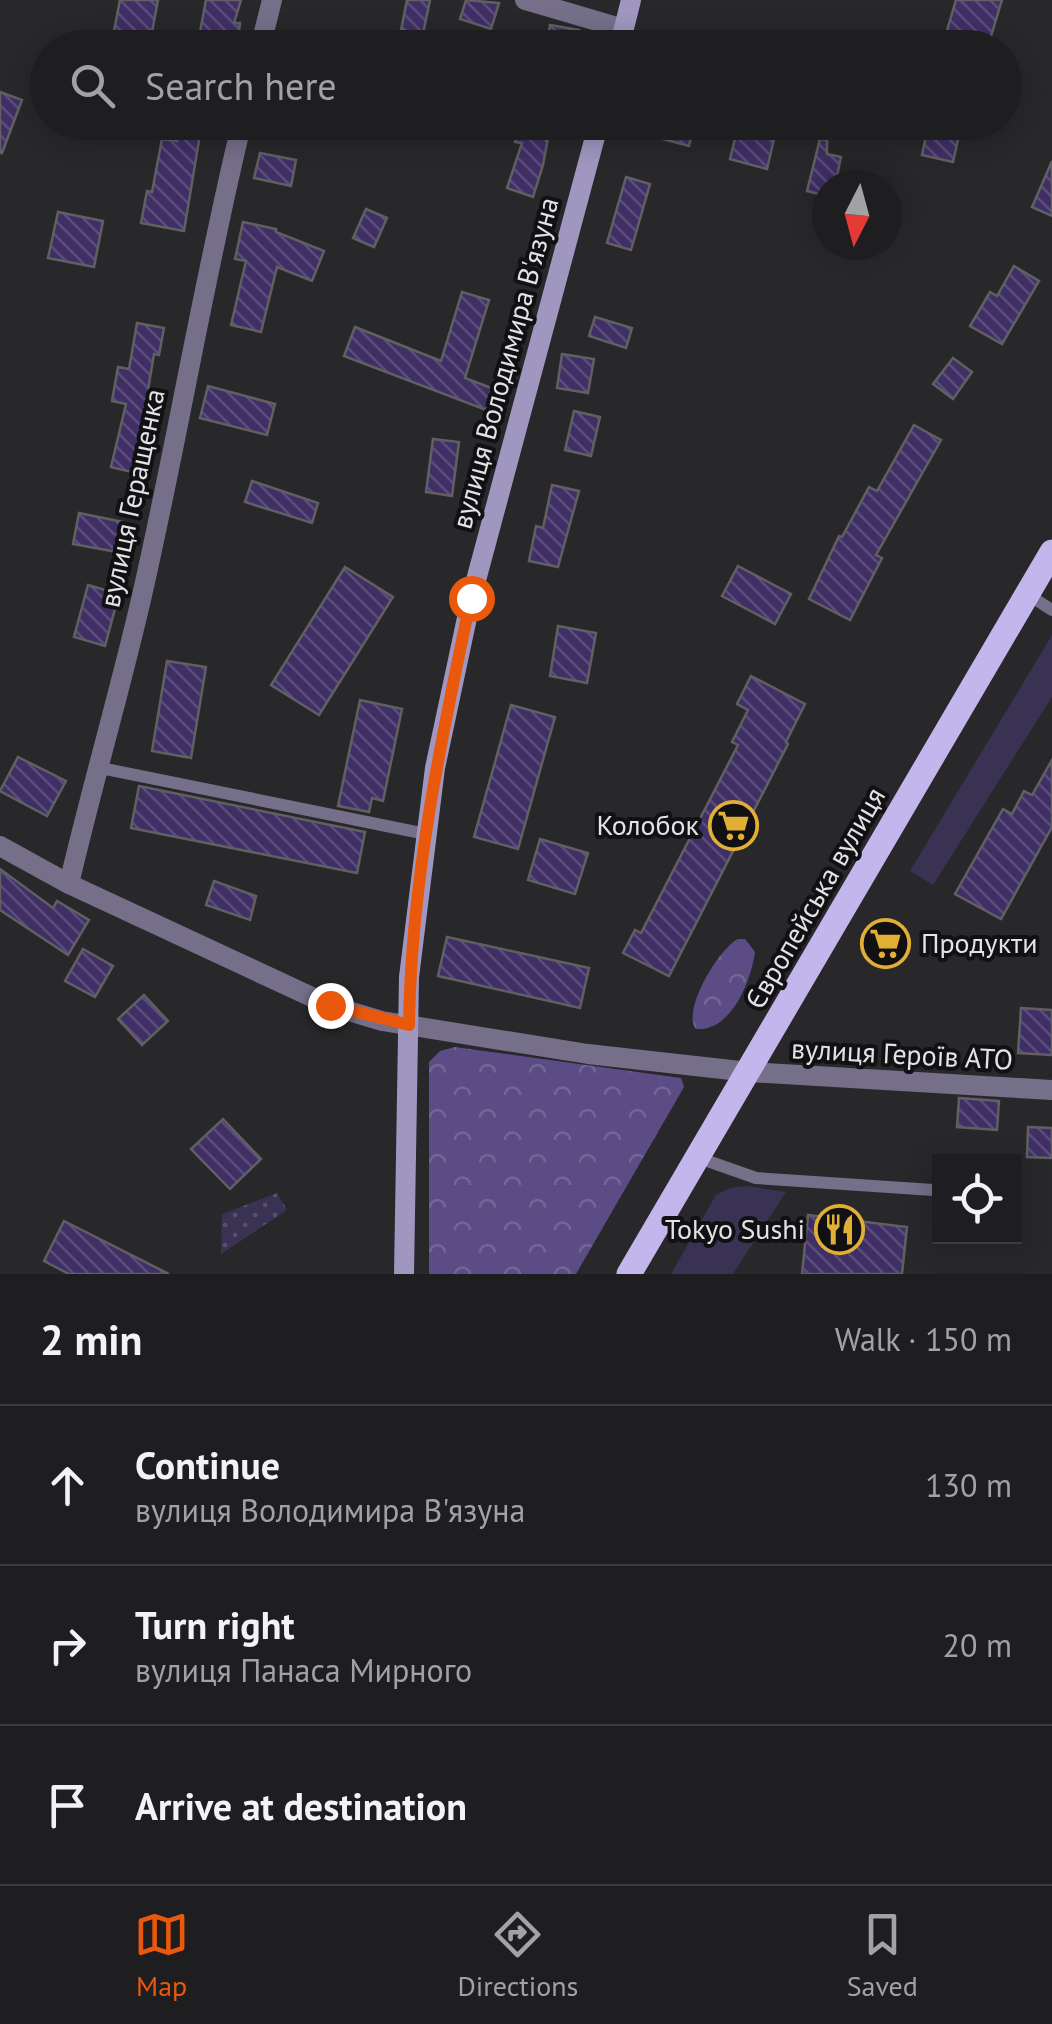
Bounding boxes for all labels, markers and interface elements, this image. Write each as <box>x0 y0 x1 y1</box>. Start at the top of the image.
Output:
search box <box>30 30 1022 140</box>
icon: search <box>65 58 120 113</box>
text: Search here <box>145 61 337 110</box>
north arrow <box>812 170 902 260</box>
street label: вулиця Володимира В'язуна <box>442 193 567 533</box>
street label: вулиця Геращенка <box>90 385 173 611</box>
route start <box>449 576 495 622</box>
street label: Європейська вулиця <box>736 780 893 1015</box>
supermarket icon: Колобок <box>708 799 760 851</box>
place label: Колобок <box>596 806 700 843</box>
supermarket icon: Продукти <box>860 917 912 969</box>
place label: Продукти <box>921 924 1037 961</box>
route end <box>308 983 354 1029</box>
street label: вулиця Героїв АТО <box>790 1029 1014 1078</box>
map controls <box>932 1154 1022 1244</box>
button: locate <box>932 1154 1022 1244</box>
restaurant icon: Tokyo Sushi <box>814 1203 866 1255</box>
place label: Tokyo Sushi <box>665 1210 805 1247</box>
text: 2 min <box>40 1312 142 1367</box>
text: Walk · 150 m <box>835 1318 1012 1360</box>
text: Continue <box>135 1440 280 1489</box>
icon: ahead <box>40 1458 95 1513</box>
text: 130 m <box>925 1464 1012 1506</box>
text: вулиця Володимира В'язуна <box>135 1489 525 1531</box>
text: Turn right <box>135 1600 295 1649</box>
icon: right <box>40 1618 95 1673</box>
text: 20 m <box>943 1624 1012 1666</box>
text: вулиця Панаса Мирного <box>135 1649 472 1691</box>
icon: arrive <box>40 1778 95 1833</box>
text: Arrive at destination <box>135 1781 467 1830</box>
tab: Map <box>134 1907 189 2004</box>
tab: Directions <box>457 1907 578 2004</box>
tab: Saved <box>847 1907 918 2004</box>

